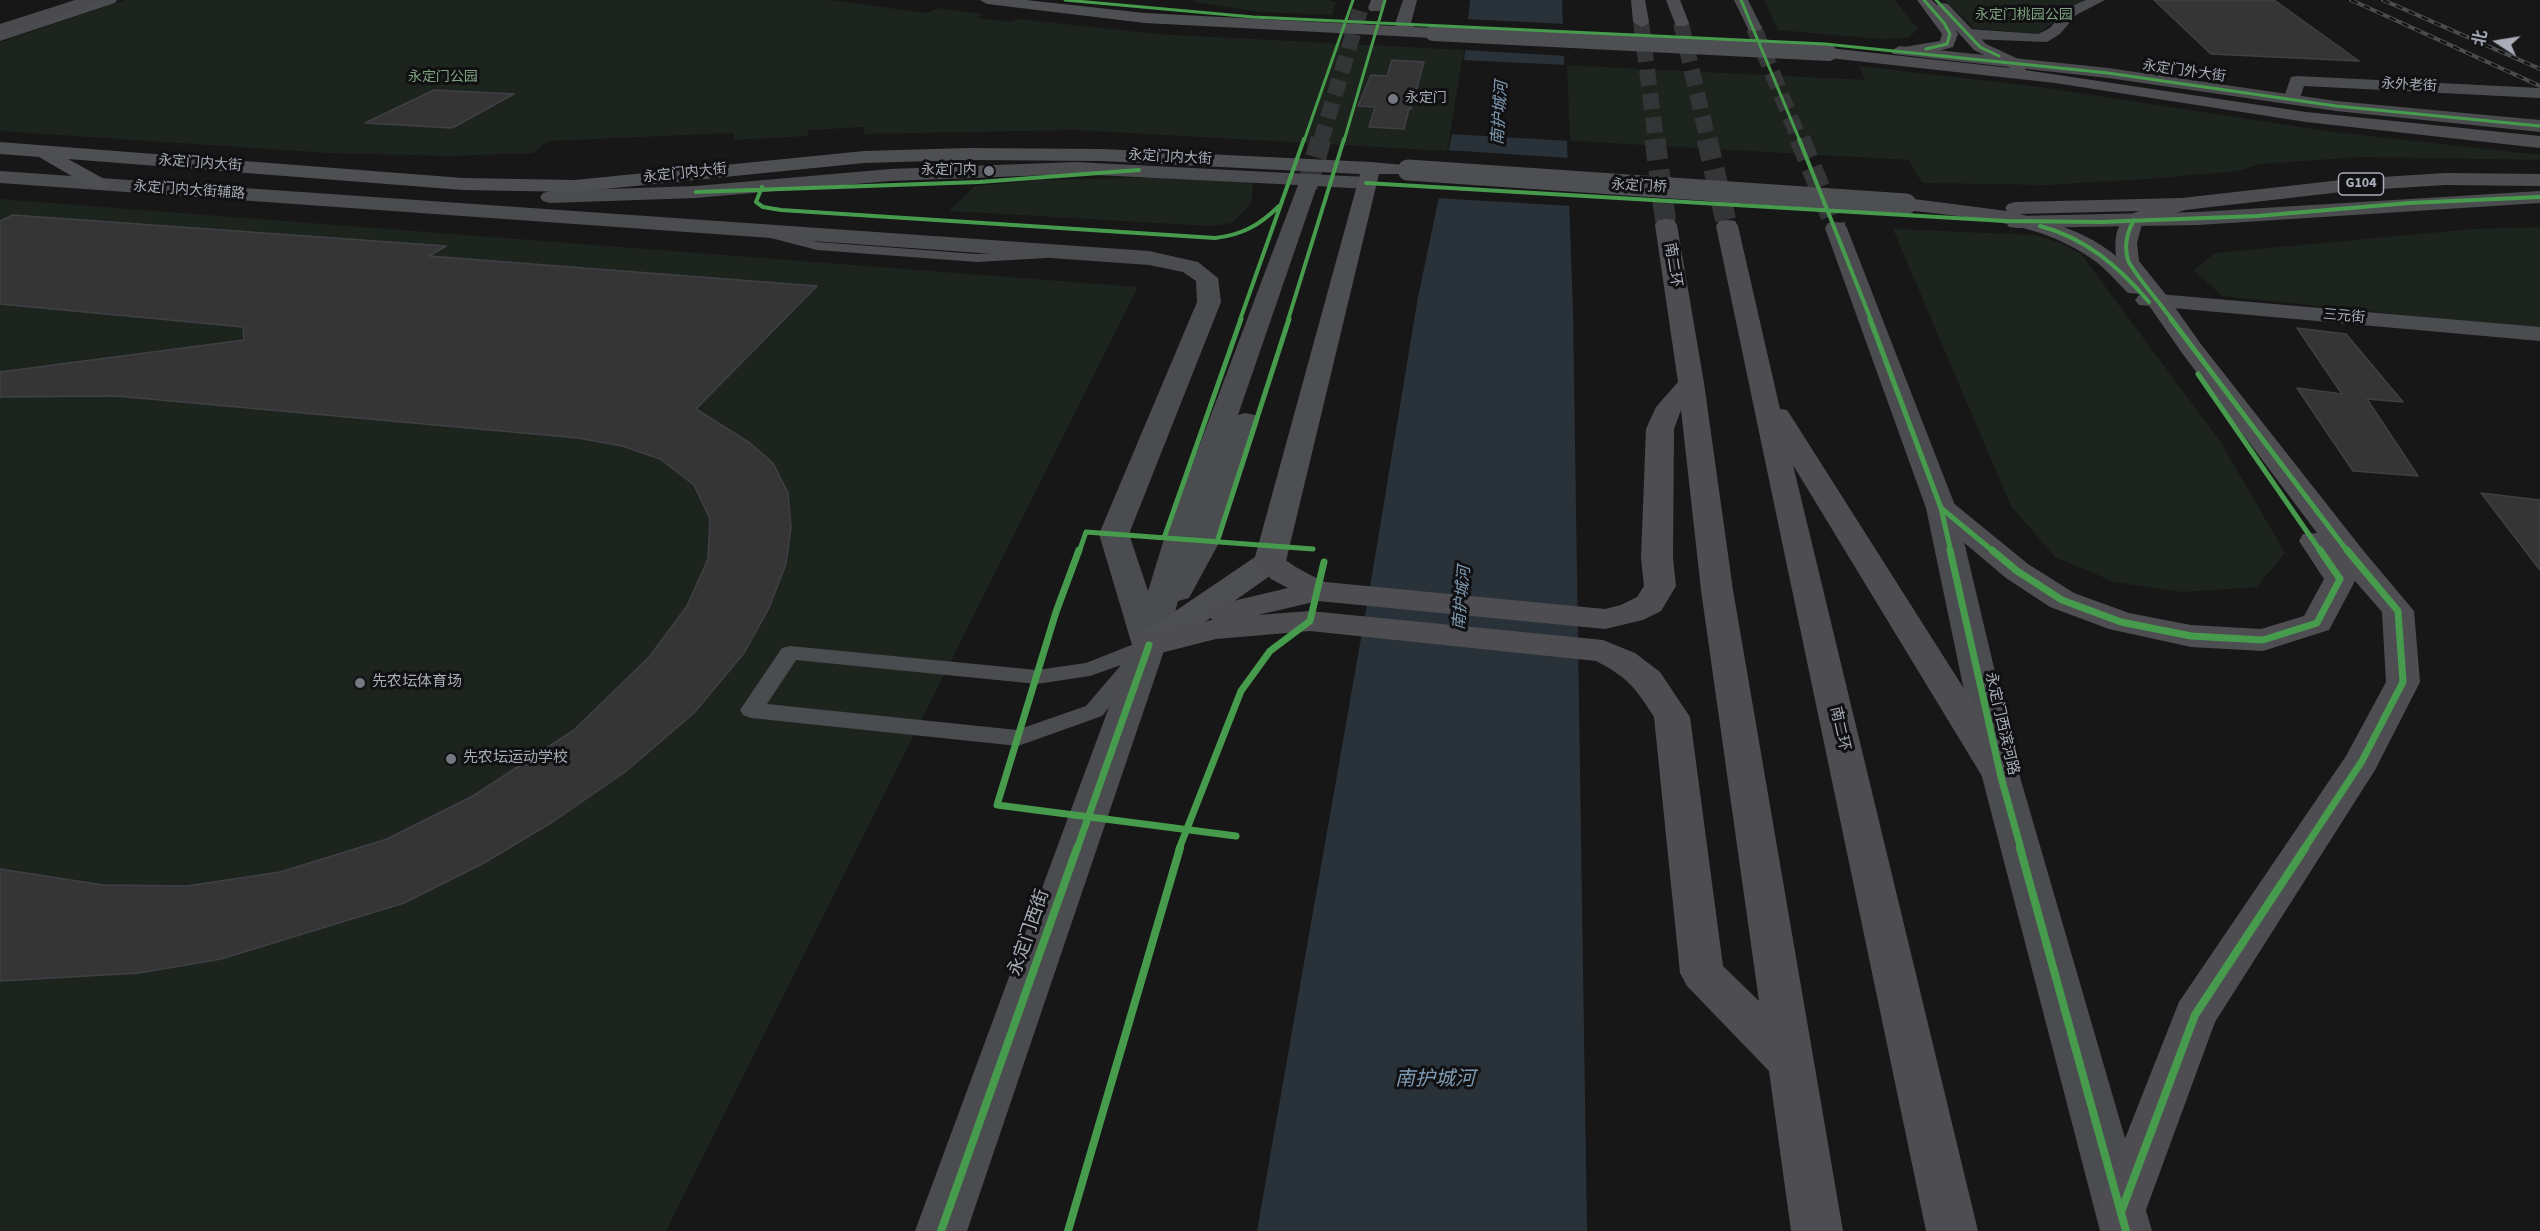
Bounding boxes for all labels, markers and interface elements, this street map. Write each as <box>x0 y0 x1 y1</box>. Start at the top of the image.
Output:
park label: 永定门桃园公园 <box>1975 8 2073 24</box>
north arrow <box>2468 12 2528 72</box>
text: 北 <box>2468 28 2493 48</box>
street label: 永定门外大街 <box>2141 58 2227 86</box>
park label: 永定门公园 <box>408 70 478 86</box>
street label: 永外老街 <box>2381 76 2437 96</box>
water label: 南护城河 <box>1489 80 1513 146</box>
place label: 永定门 <box>1405 91 1447 107</box>
marker: 永定门 <box>1386 92 1400 106</box>
street label: 永定门内大街 <box>1128 147 1212 169</box>
street label: 永定门内大街 <box>158 153 242 175</box>
street label: 永定门内大街 <box>642 161 728 187</box>
place label: 永定门内 <box>921 163 977 179</box>
marker: 永定门内 <box>982 164 996 178</box>
road number: G104 <box>2338 173 2384 195</box>
street label: 永定门桥 <box>1611 177 1667 197</box>
street label: 永定门内大街辅路 <box>133 179 245 203</box>
street label: 南二环 <box>1660 241 1684 289</box>
street label: 三元街 <box>2322 307 2366 327</box>
water label: 南护城河 <box>1451 565 1475 631</box>
street label: 永定门西滨河路 <box>1980 671 2022 777</box>
place label: 先农坛体育场 <box>372 674 462 692</box>
marker: 先农坛体育场 <box>353 676 367 690</box>
street label: 南二环 <box>1825 705 1853 753</box>
place label: 先农坛运动学校 <box>463 750 568 768</box>
marker: 先农坛运动学校 <box>444 752 458 766</box>
street label: 永定门西街 <box>1005 887 1055 979</box>
water label: 南护城河 <box>1395 1069 1475 1093</box>

